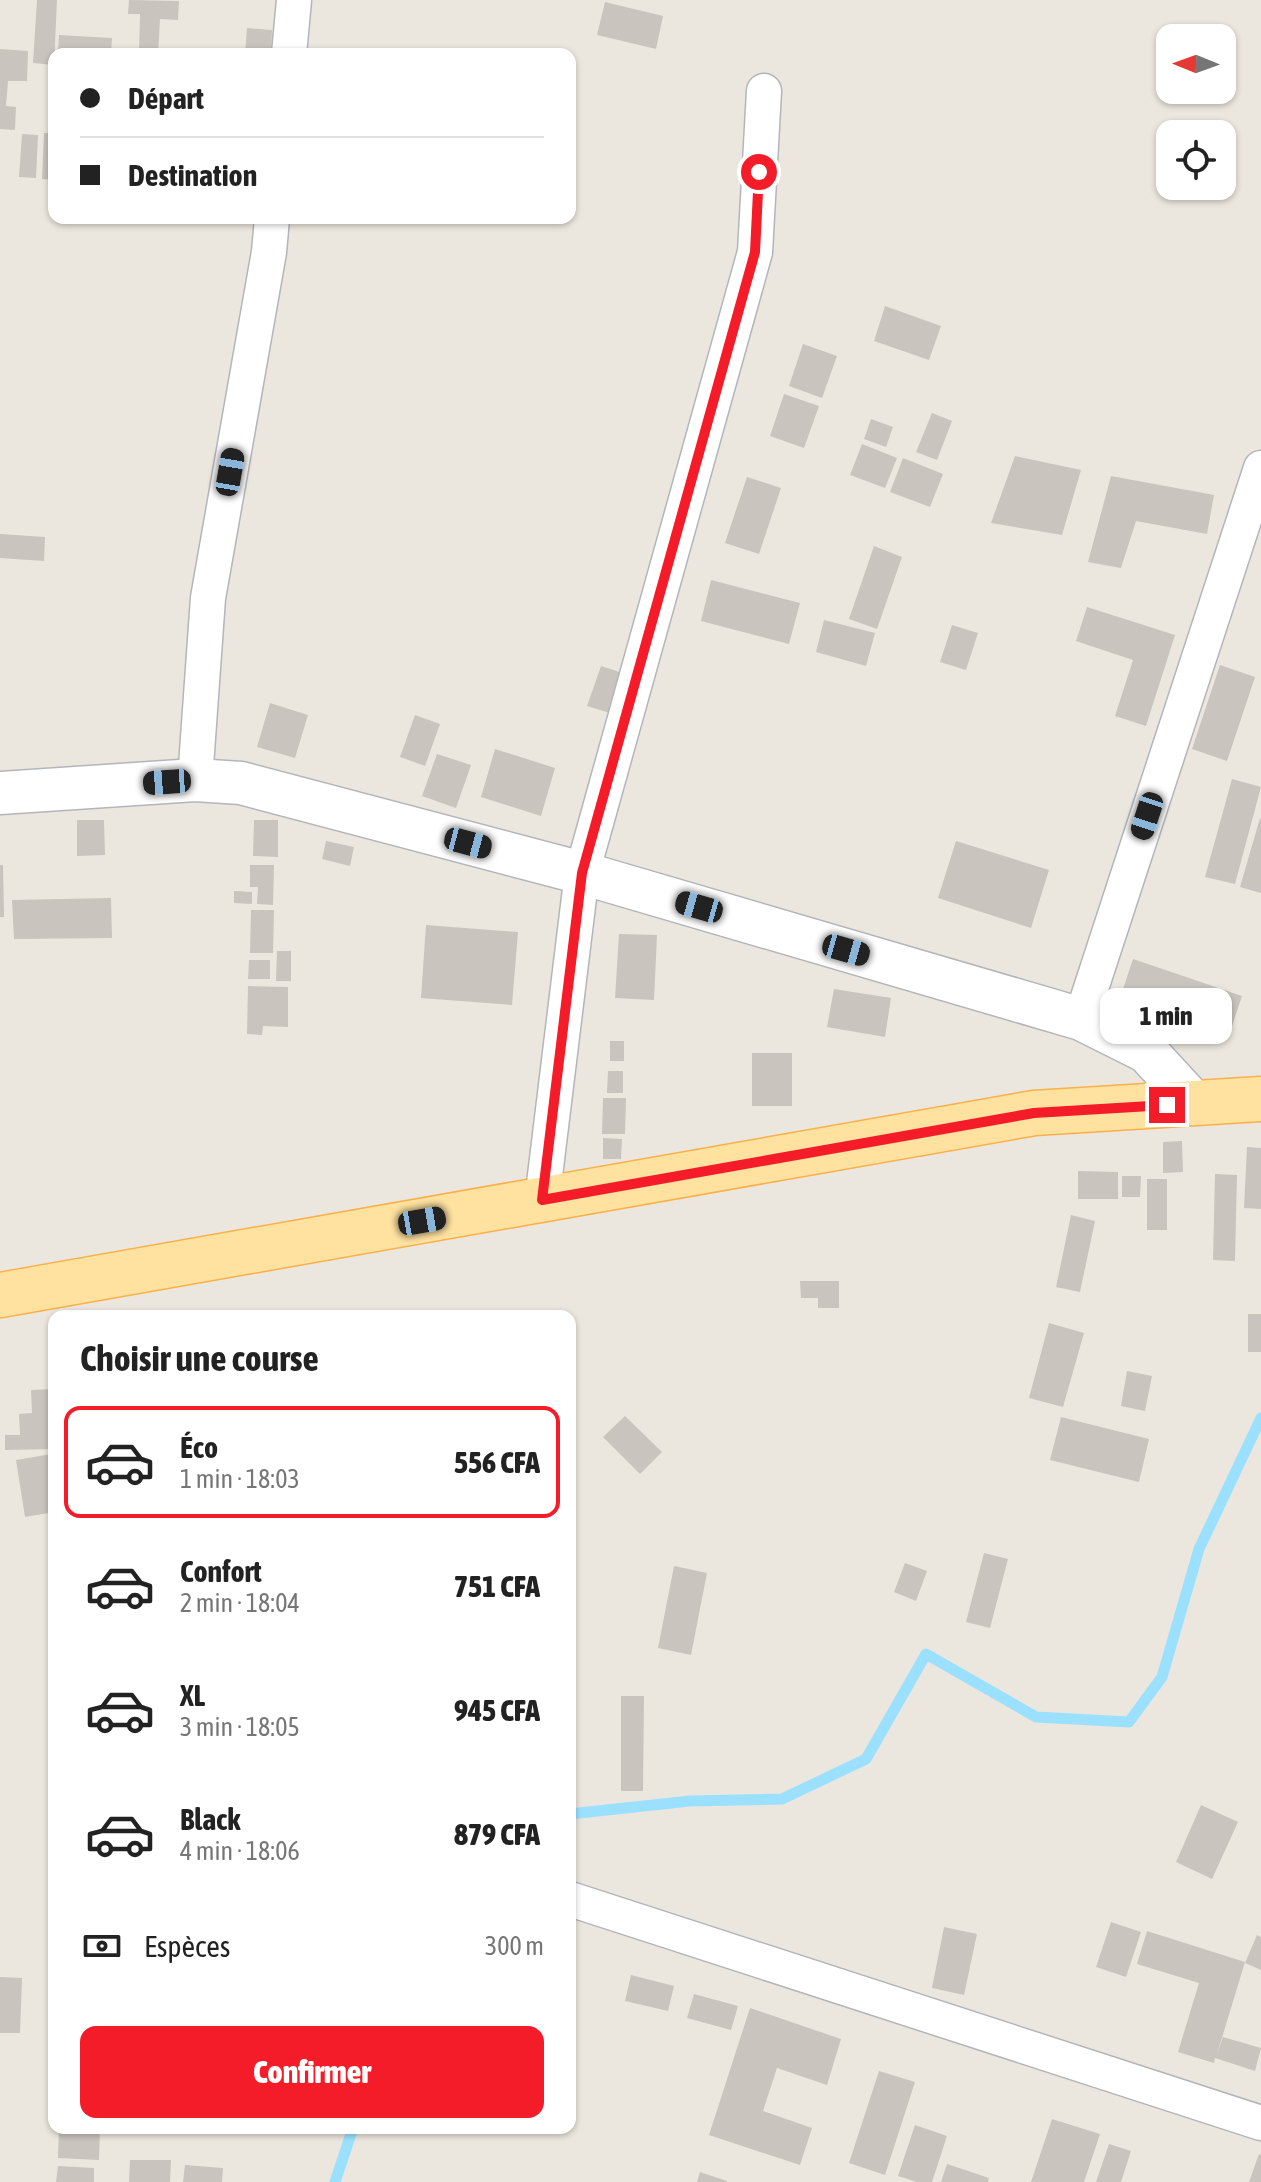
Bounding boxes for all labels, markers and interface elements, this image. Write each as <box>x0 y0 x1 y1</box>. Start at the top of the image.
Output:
north arrow <box>1156 24 1236 104</box>
map controls <box>1156 24 1236 200</box>
text: Départ <box>128 81 204 115</box>
button: locate <box>1156 120 1236 200</box>
route start <box>741 154 777 190</box>
text: Destination <box>128 158 257 192</box>
car <box>214 446 246 498</box>
car <box>142 768 192 796</box>
car <box>1128 789 1166 843</box>
car <box>442 825 494 861</box>
car <box>673 889 725 925</box>
car <box>820 932 872 968</box>
callout: 1 min <box>1101 989 1233 1045</box>
text: 1 min <box>1139 1001 1193 1031</box>
route end <box>1149 1087 1185 1123</box>
car <box>396 1205 448 1237</box>
text: Choisir une course <box>80 1337 319 1379</box>
icon: car <box>84 1426 156 1498</box>
text: Éco <box>180 1430 218 1464</box>
text: 556 CFA <box>454 1445 540 1479</box>
text: 1 min · 18:03 <box>180 1464 300 1494</box>
icon: car <box>84 1550 156 1622</box>
text: Confort <box>180 1554 262 1588</box>
text: 751 CFA <box>454 1569 540 1603</box>
text: 2 min · 18:04 <box>180 1588 300 1618</box>
icon: car <box>84 1674 156 1746</box>
text: XL <box>180 1678 205 1712</box>
text: 945 CFA <box>454 1693 540 1727</box>
text: 3 min · 18:05 <box>180 1712 300 1742</box>
icon: car <box>84 1798 156 1870</box>
text: Black <box>180 1802 240 1836</box>
text: 879 CFA <box>454 1817 540 1851</box>
text: 4 min · 18:06 <box>180 1836 300 1866</box>
icon: cash <box>80 1924 124 1968</box>
text: Espèces <box>144 1929 230 1963</box>
text: 300 m <box>485 1931 544 1961</box>
button: Confirmer <box>80 2026 544 2118</box>

